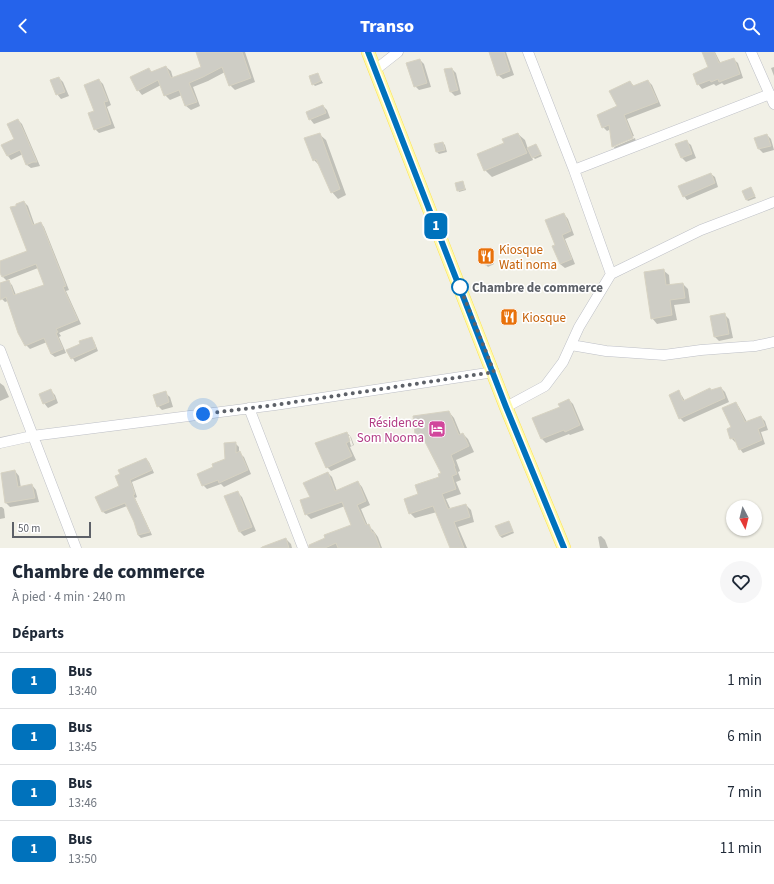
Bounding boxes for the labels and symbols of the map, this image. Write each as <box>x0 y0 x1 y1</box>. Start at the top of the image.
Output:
line badge: 1 <box>423 213 449 239</box>
place label: Kiosque Wati noma <box>499 241 557 274</box>
restaurant icon: Kiosque Wati noma <box>476 246 496 266</box>
marker: Chambre de commerce <box>451 278 469 296</box>
place label: Chambre de commerce <box>472 279 603 297</box>
restaurant icon: Kiosque <box>499 307 519 327</box>
place label: Kiosque <box>522 309 566 327</box>
your location <box>193 404 213 424</box>
place label: Résidence Som Nooma <box>357 414 424 447</box>
hotel icon: Résidence Som Nooma <box>427 419 447 439</box>
north arrow <box>726 500 762 536</box>
scale bar <box>12 520 91 539</box>

